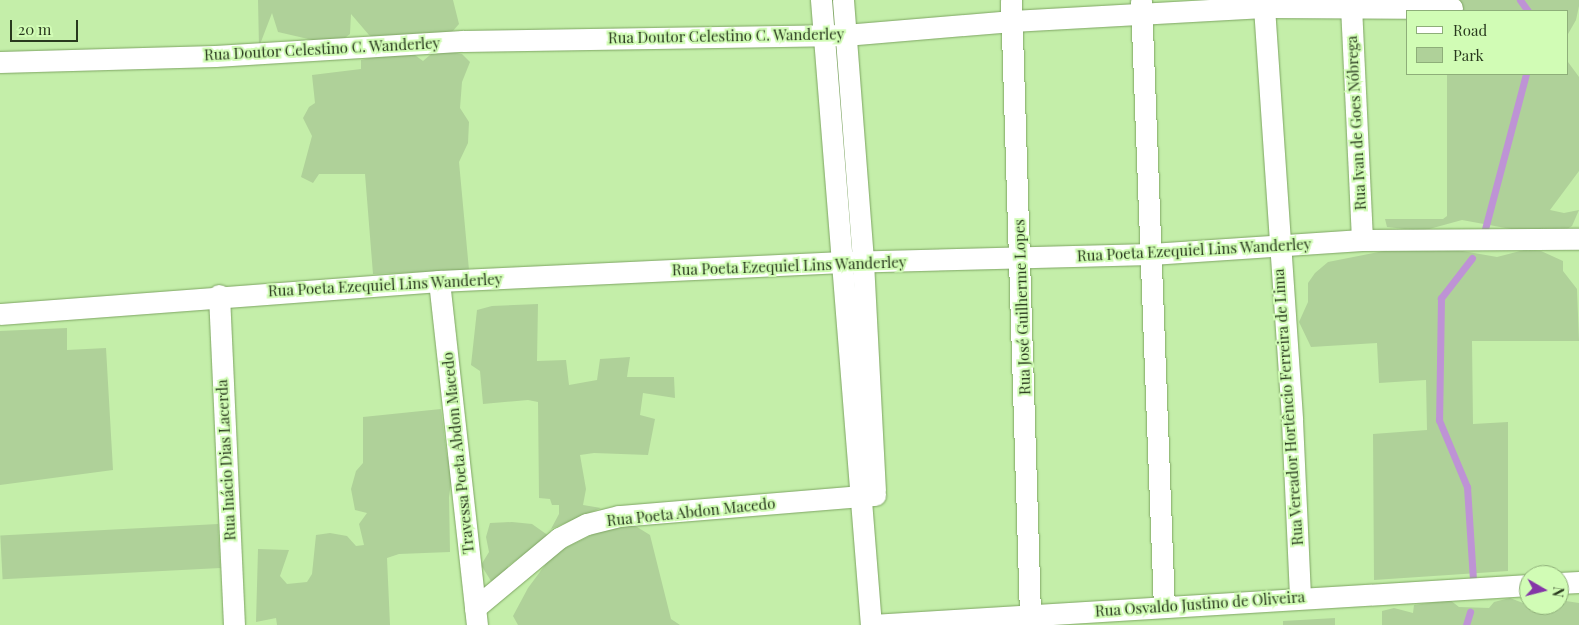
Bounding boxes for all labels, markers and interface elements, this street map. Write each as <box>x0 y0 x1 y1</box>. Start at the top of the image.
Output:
scale bar <box>12 10 80 42</box>
legend <box>1406 10 1569 75</box>
text: 20 m <box>18 19 51 39</box>
text: Road <box>1453 20 1487 40</box>
street label: Rua Doutor Celestino C. Wanderley <box>607 25 845 47</box>
street label: Rua Doutor Celestino C. Wanderley <box>203 34 441 64</box>
street label: Rua Ivan de Goes Nóbrega <box>1342 35 1370 211</box>
text: Park <box>1453 45 1484 65</box>
street label: Rua José Guilherme Lopes <box>1010 219 1034 395</box>
street label: Rua Poeta Ezequiel Lins Wanderley <box>1076 235 1312 265</box>
street label: Rua Poeta Ezequiel Lins Wanderley <box>671 253 907 279</box>
street label: Rua Vereador Hortêncio Ferreira de Lima <box>1269 267 1307 547</box>
street label: Rua Poeta Ezequiel Lins Wanderley <box>267 270 503 300</box>
street label: Travessa Poeta Abdon Macedo <box>438 351 478 555</box>
street label: Rua Inácio Dias Lacerda <box>213 379 239 541</box>
street label: Rua Poeta Abdon Macedo <box>605 494 777 530</box>
north arrow <box>1519 565 1569 615</box>
text: N <box>1548 586 1568 598</box>
street label: Rua Osvaldo Justino de Oliveira <box>1094 588 1306 620</box>

